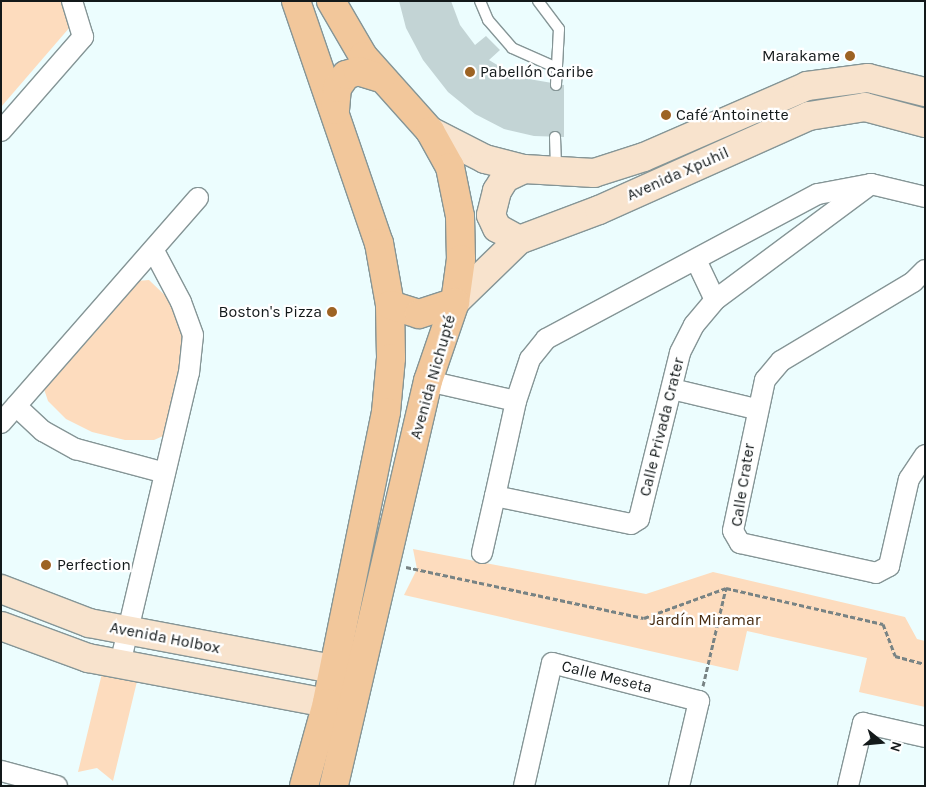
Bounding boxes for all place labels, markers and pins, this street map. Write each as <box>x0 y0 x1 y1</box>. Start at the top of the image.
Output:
place label: Marakame <box>762 46 840 66</box>
marker: Marakame <box>844 50 856 62</box>
place label: Pabellón Caribe <box>480 62 593 82</box>
marker: Pabellón Caribe <box>464 66 476 78</box>
place label: Café Antoinette <box>676 105 789 125</box>
marker: Café Antoinette <box>660 109 672 121</box>
place label: Boston's Pizza <box>218 302 322 322</box>
marker: Boston's Pizza <box>326 306 338 318</box>
place label: Perfection <box>57 555 131 575</box>
marker: Perfection <box>39 558 53 572</box>

